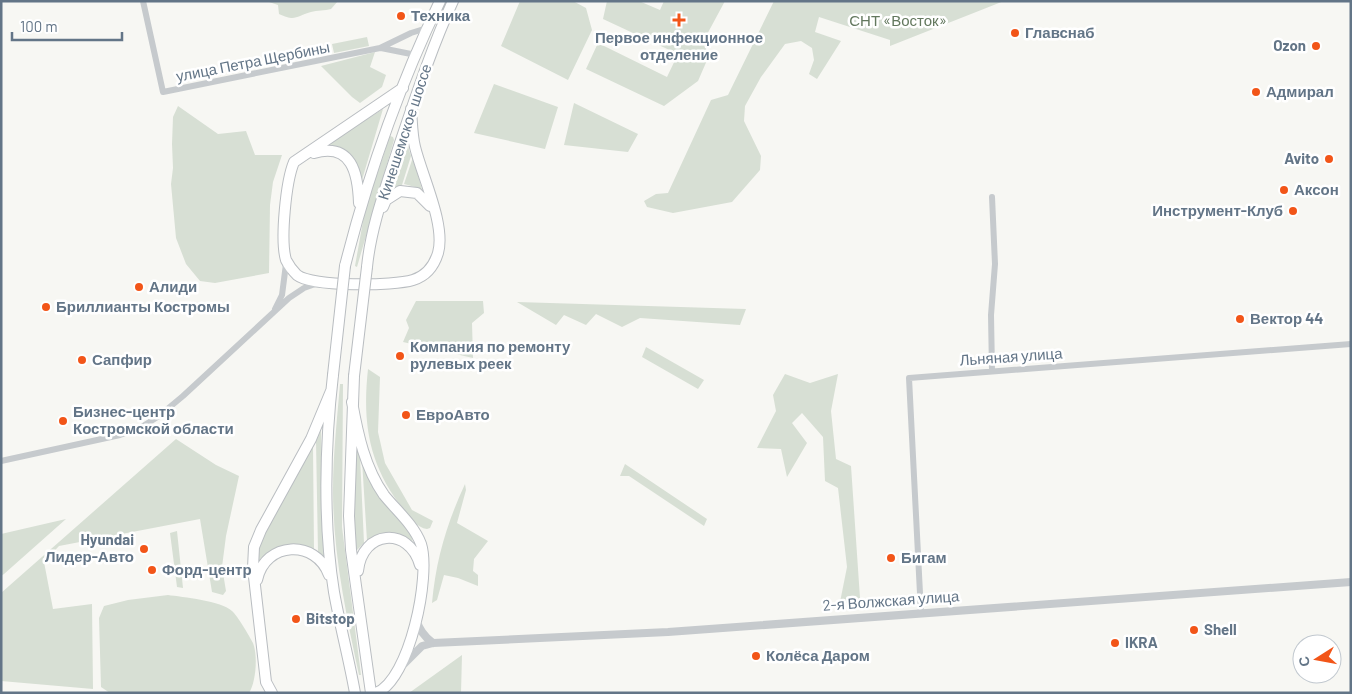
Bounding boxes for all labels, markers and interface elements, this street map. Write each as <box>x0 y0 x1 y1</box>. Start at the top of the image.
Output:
place label: Техника <box>411 6 471 24</box>
scale bar <box>12 10 122 42</box>
marker: Техника <box>395 10 407 22</box>
park label: СНТ «Восток» <box>849 11 947 29</box>
marker: Первое инфекционное отделение <box>672 13 686 27</box>
text: 100 m <box>20 17 58 35</box>
place label: Главснаб <box>1025 23 1095 41</box>
marker: Главснаб <box>1009 27 1021 39</box>
place label: Первое инфекционное отделение <box>595 28 763 63</box>
place label: Ozon <box>1273 36 1306 54</box>
street label: улица Петра Щербины <box>174 37 331 85</box>
marker: Ozon <box>1310 40 1322 52</box>
street label: Кинешемское шоссе <box>374 61 435 202</box>
place label: Адмирал <box>1266 82 1334 100</box>
marker: Адмирал <box>1250 86 1262 98</box>
place label: Avito <box>1284 149 1319 167</box>
marker: Avito <box>1323 153 1335 165</box>
place label: Аксон <box>1294 180 1339 198</box>
marker: Аксон <box>1278 184 1290 196</box>
place label: Инструмент-Клуб <box>1152 201 1283 219</box>
marker: Инструмент-Клуб <box>1287 205 1299 217</box>
place label: Алиди <box>149 277 197 295</box>
marker: Алиди <box>133 281 145 293</box>
place label: Бриллианты Костромы <box>56 297 230 315</box>
marker: Бриллианты Костромы <box>40 301 52 313</box>
place label: Вектор 44 <box>1250 309 1323 327</box>
marker: Вектор 44 <box>1234 313 1246 325</box>
place label: Компания по ремонту рулевых реек <box>410 337 571 372</box>
street label: Льняная улица <box>959 343 1064 369</box>
place label: Сапфир <box>92 350 152 368</box>
marker: Компания по ремонту рулевых реек <box>394 350 406 362</box>
marker: Сапфир <box>76 354 88 366</box>
place label: Бизнес-центр Костромской области <box>73 402 234 437</box>
place label: ЕвроАвто <box>416 405 490 423</box>
marker: ЕвроАвто <box>400 409 412 421</box>
marker: Бизнес-центр Костромской области <box>57 415 69 427</box>
place label: Hyundai Лидер-Авто <box>45 530 134 565</box>
marker: Hyundai Лидер-Авто <box>138 543 150 555</box>
place label: Бигам <box>901 548 947 566</box>
marker: Бигам <box>885 552 897 564</box>
place label: Форд-центр <box>162 560 252 578</box>
marker: Форд-центр <box>146 564 158 576</box>
street label: 2-я Волжская улица <box>822 586 961 614</box>
place label: Bitstop <box>306 609 355 627</box>
marker: Bitstop <box>290 613 302 625</box>
place label: Shell <box>1204 620 1237 638</box>
marker: Shell <box>1188 624 1200 636</box>
place label: IKRA <box>1125 633 1158 651</box>
north arrow <box>1292 634 1342 684</box>
marker: IKRA <box>1109 637 1121 649</box>
place label: Колёса Даром <box>766 646 870 664</box>
marker: Колёса Даром <box>750 650 762 662</box>
text: С <box>1294 655 1313 668</box>

